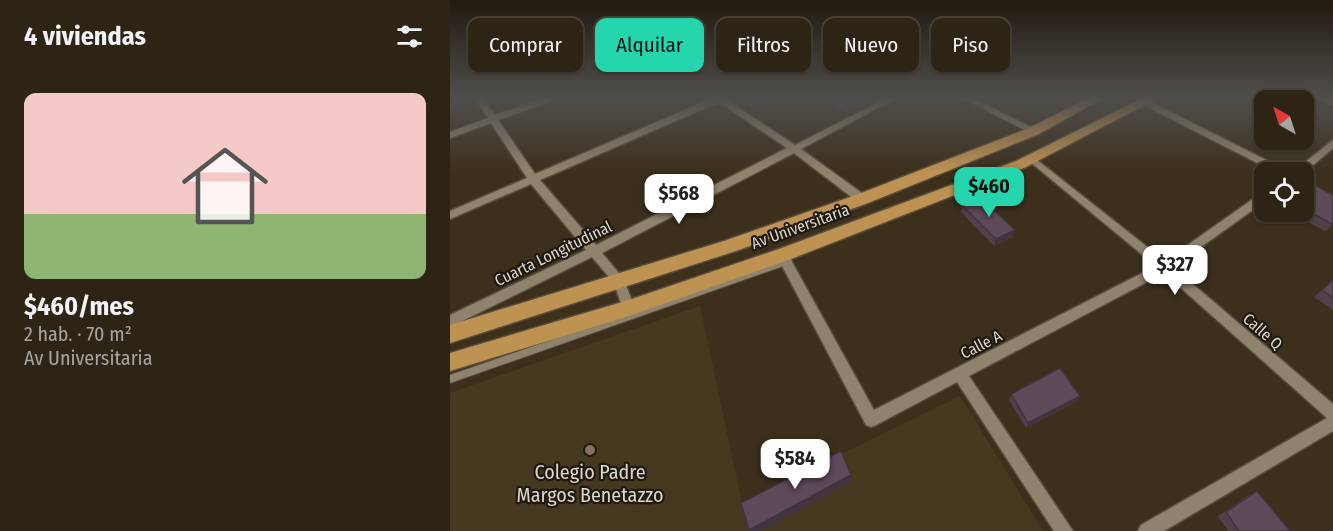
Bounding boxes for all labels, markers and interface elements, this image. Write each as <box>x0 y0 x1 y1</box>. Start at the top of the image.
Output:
chip: Comprar <box>468 18 583 72</box>
chip: Alquilar <box>595 18 704 72</box>
chip: Filtros <box>716 18 811 72</box>
chip: Nuevo <box>823 18 919 72</box>
chip: Piso <box>931 18 1010 72</box>
icon: filters <box>393 20 426 53</box>
text: 4 viviendas <box>24 21 146 52</box>
north arrow <box>1254 90 1314 150</box>
map controls <box>1254 90 1314 222</box>
icon: home <box>171 132 279 240</box>
button: locate <box>1254 162 1314 222</box>
pin: $460 <box>953 167 1025 218</box>
pin: $568 <box>643 174 715 225</box>
text: $460 <box>968 174 1010 198</box>
text: $568 <box>659 181 699 205</box>
street label: Av Universitaria <box>749 200 852 253</box>
street label: Cuarta Longitudinal <box>492 217 615 290</box>
pin: $327 <box>1139 245 1211 296</box>
text: $327 <box>1157 252 1193 276</box>
text: $460/mes <box>24 291 134 322</box>
street label: Calle Q <box>1239 309 1286 354</box>
text: 2 hab. · 70 m² <box>24 322 132 346</box>
street label: Calle A <box>957 326 1006 363</box>
text: Av Universitaria <box>24 346 152 370</box>
pin: $584 <box>759 439 831 490</box>
marker: Colegio Padre Margos Benetazzo <box>583 443 597 457</box>
text: $584 <box>775 446 815 470</box>
place label: Colegio Padre Margos Benetazzo <box>516 460 664 507</box>

